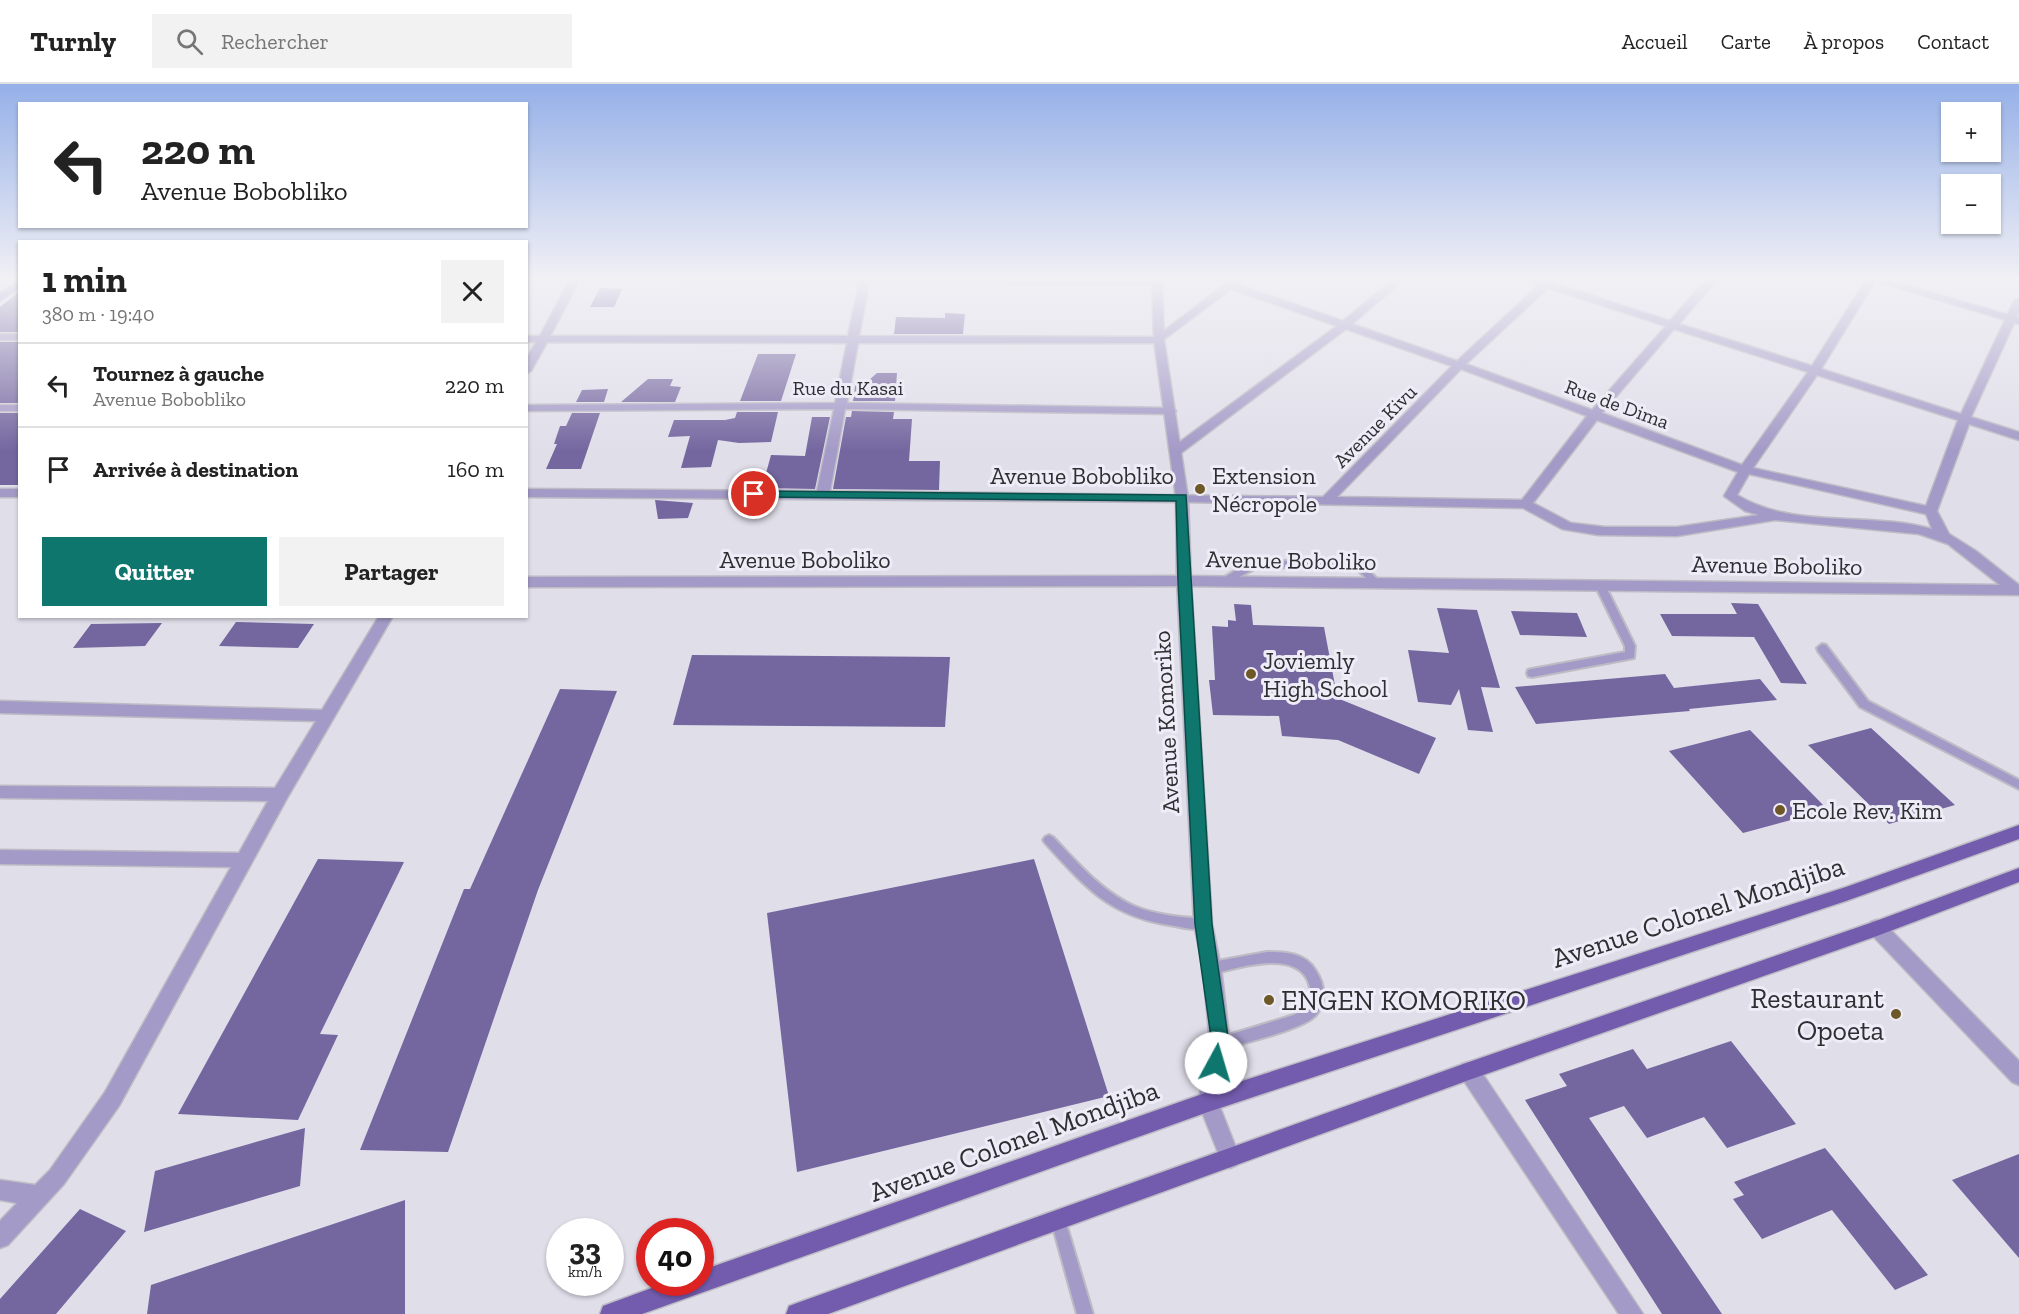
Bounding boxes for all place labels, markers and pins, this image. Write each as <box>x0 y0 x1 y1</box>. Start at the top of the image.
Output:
place label: Extension Nécropole <box>1212 461 1317 518</box>
pin <box>728 468 779 519</box>
marker: Extension Nécropole <box>1193 482 1207 496</box>
place label: Joviemly High School <box>1263 646 1388 703</box>
marker: Joviemly High School <box>1244 667 1258 681</box>
place label: Ecole Rev. Kim <box>1792 796 1943 825</box>
marker: Ecole Rev. Kim <box>1773 803 1787 817</box>
place label: Restaurant Opoeta <box>1750 982 1885 1047</box>
place label: ENGEN KOMORIKO <box>1281 984 1526 1017</box>
marker: ENGEN KOMORIKO <box>1262 993 1276 1007</box>
marker: Restaurant Opoeta <box>1889 1007 1903 1021</box>

